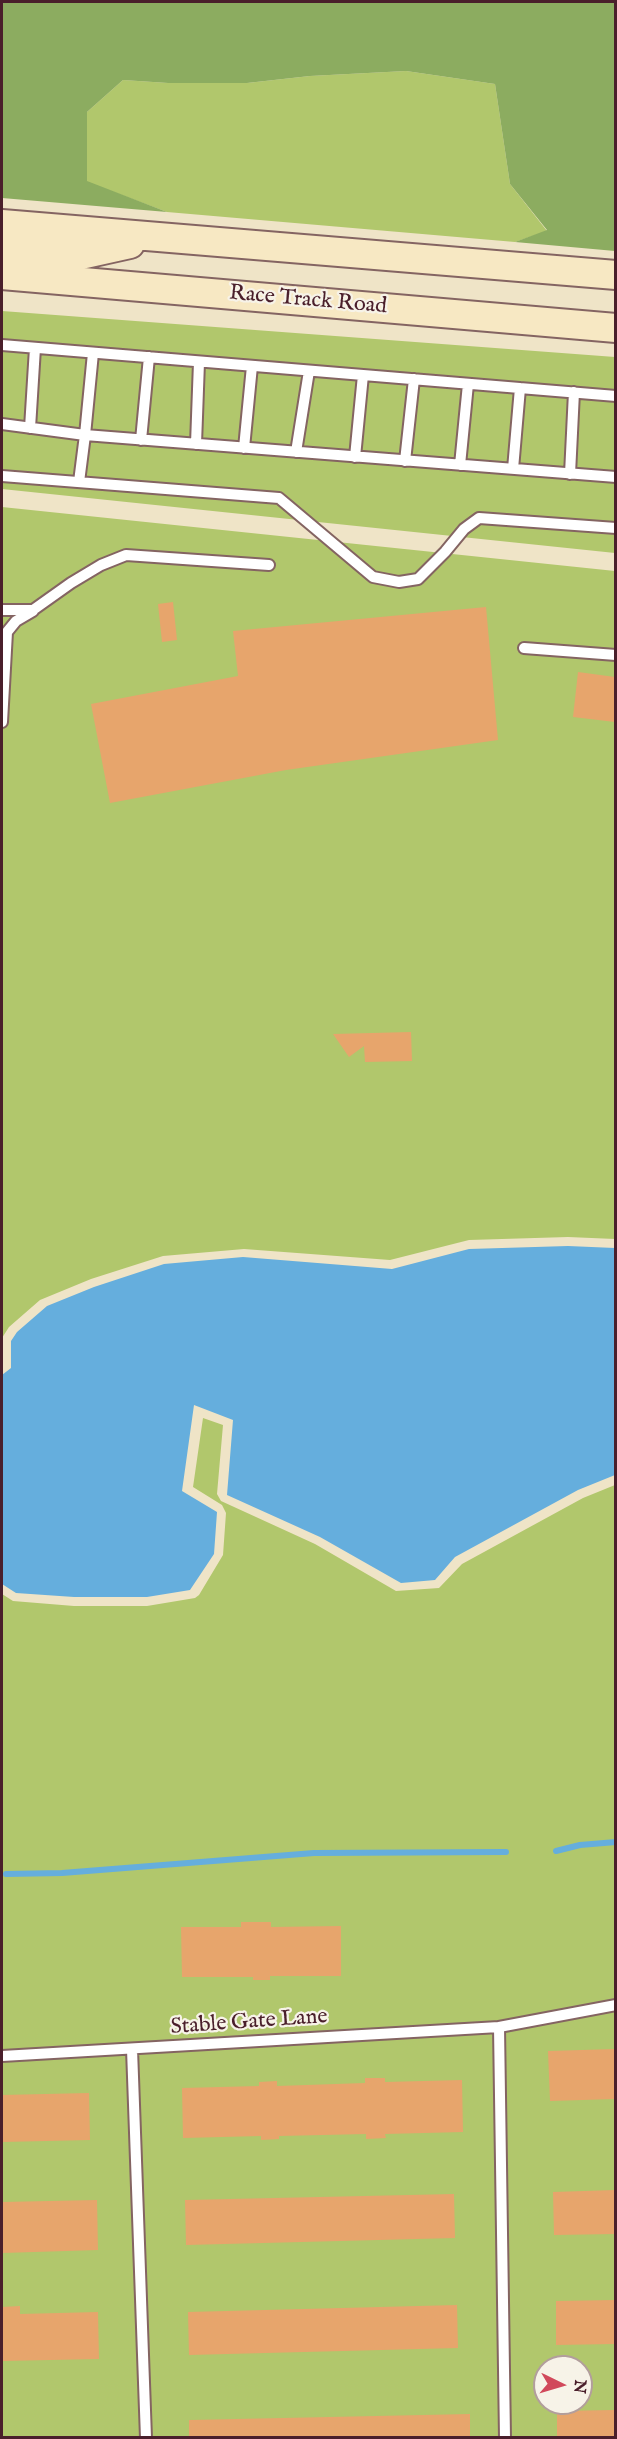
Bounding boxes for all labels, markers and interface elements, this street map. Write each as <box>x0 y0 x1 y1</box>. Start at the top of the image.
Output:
street label: Race Track Road <box>228 281 388 321</box>
street label: Stable Gate Lane <box>170 2004 328 2042</box>
north arrow <box>533 2355 593 2415</box>
text: N <box>568 2379 590 2394</box>

